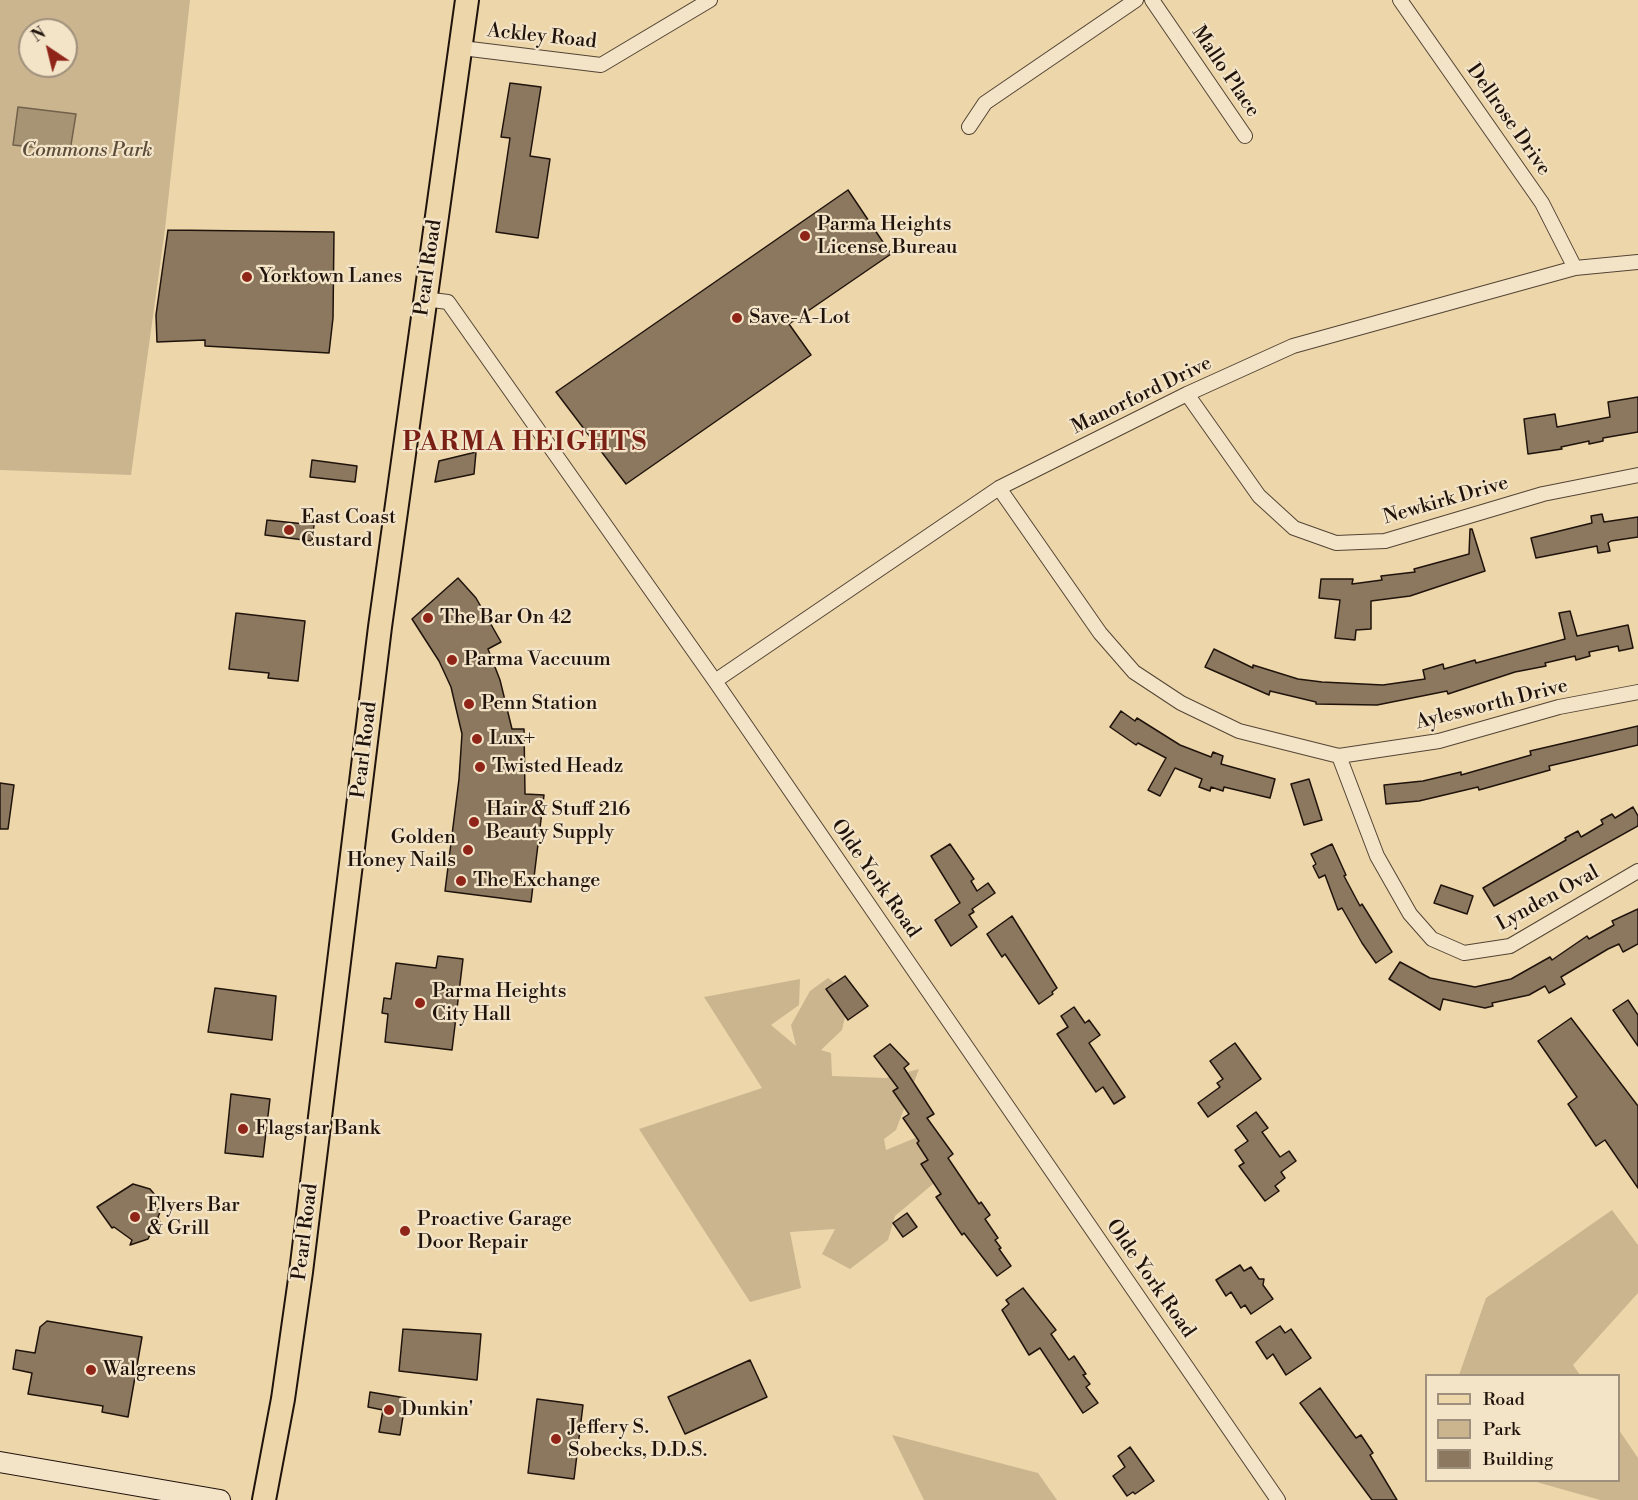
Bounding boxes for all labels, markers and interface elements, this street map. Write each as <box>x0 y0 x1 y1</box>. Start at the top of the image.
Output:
north arrow <box>18 18 78 78</box>
street label: Ackley Road <box>486 19 598 55</box>
street label: Mallo Place <box>1186 22 1264 122</box>
text: N <box>28 23 50 47</box>
street label: Dellrose Drive <box>1461 59 1555 181</box>
park label: Commons Park <box>21 139 153 163</box>
place label: Parma Heights License Bureau <box>817 213 957 260</box>
street label: Pearl Road <box>410 218 448 318</box>
marker: Parma Heights License Bureau <box>798 229 812 243</box>
place label: Yorktown Lanes <box>259 265 402 289</box>
marker: Yorktown Lanes <box>240 270 254 284</box>
place label: Save-A-Lot <box>749 306 851 330</box>
marker: Save-A-Lot <box>730 311 744 325</box>
street label: Manorford Drive <box>1068 352 1216 440</box>
district label: PARMA HEIGHTS <box>402 428 648 460</box>
street label: Newkirk Drive <box>1381 472 1511 530</box>
place label: East Coast Custard <box>301 506 396 553</box>
marker: East Coast Custard <box>282 523 296 537</box>
place label: The Bar On 42 <box>440 606 572 630</box>
marker: The Bar On 42 <box>421 611 435 625</box>
place label: Parma Vaccuum <box>464 648 611 672</box>
marker: Parma Vaccuum <box>445 653 459 667</box>
street label: Aylesworth Drive <box>1414 675 1570 735</box>
place label: Penn Station <box>481 692 597 716</box>
marker: Penn Station <box>462 697 476 711</box>
street label: Pearl Road <box>347 700 383 800</box>
place label: Lux+ <box>489 727 535 751</box>
marker: Lux+ <box>470 732 484 746</box>
place label: Twisted Headz <box>492 755 623 779</box>
marker: Twisted Headz <box>473 760 487 774</box>
place label: Hair & Stuff 216 Beauty Supply <box>486 798 630 845</box>
marker: Hair & Stuff 216 Beauty Supply <box>467 815 481 829</box>
street label: Olde York Road <box>825 815 925 943</box>
place label: Golden Honey Nails <box>347 826 456 873</box>
marker: Golden Honey Nails <box>461 843 475 857</box>
street label: Lynden Oval <box>1493 861 1603 937</box>
place label: The Exchange <box>473 869 600 893</box>
marker: The Exchange <box>454 874 468 888</box>
place label: Parma Heights City Hall <box>432 980 566 1027</box>
marker: Parma Heights City Hall <box>413 996 427 1010</box>
place label: Flagstar Bank <box>255 1117 380 1141</box>
marker: Flagstar Bank <box>236 1122 250 1136</box>
street label: Pearl Road <box>288 1182 324 1282</box>
place label: Flyers Bar & Grill <box>147 1194 240 1241</box>
place label: Proactive Garage Door Repair <box>417 1208 572 1255</box>
marker: Flyers Bar & Grill <box>128 1210 142 1224</box>
street label: Olde York Road <box>1100 1215 1200 1343</box>
marker: Proactive Garage Door Repair <box>398 1224 412 1238</box>
place label: Walgreens <box>103 1358 196 1382</box>
marker: Walgreens <box>84 1363 98 1377</box>
legend <box>1425 1374 1620 1482</box>
text: Road <box>1483 1388 1525 1411</box>
place label: Dunkin' <box>401 1398 473 1422</box>
marker: Dunkin' <box>382 1403 396 1417</box>
place label: Jeffery S. Sobecks, D.D.S. <box>568 1416 707 1463</box>
text: Park <box>1483 1418 1520 1441</box>
marker: Jeffery S. Sobecks, D.D.S. <box>549 1432 563 1446</box>
text: Building <box>1483 1448 1553 1471</box>

